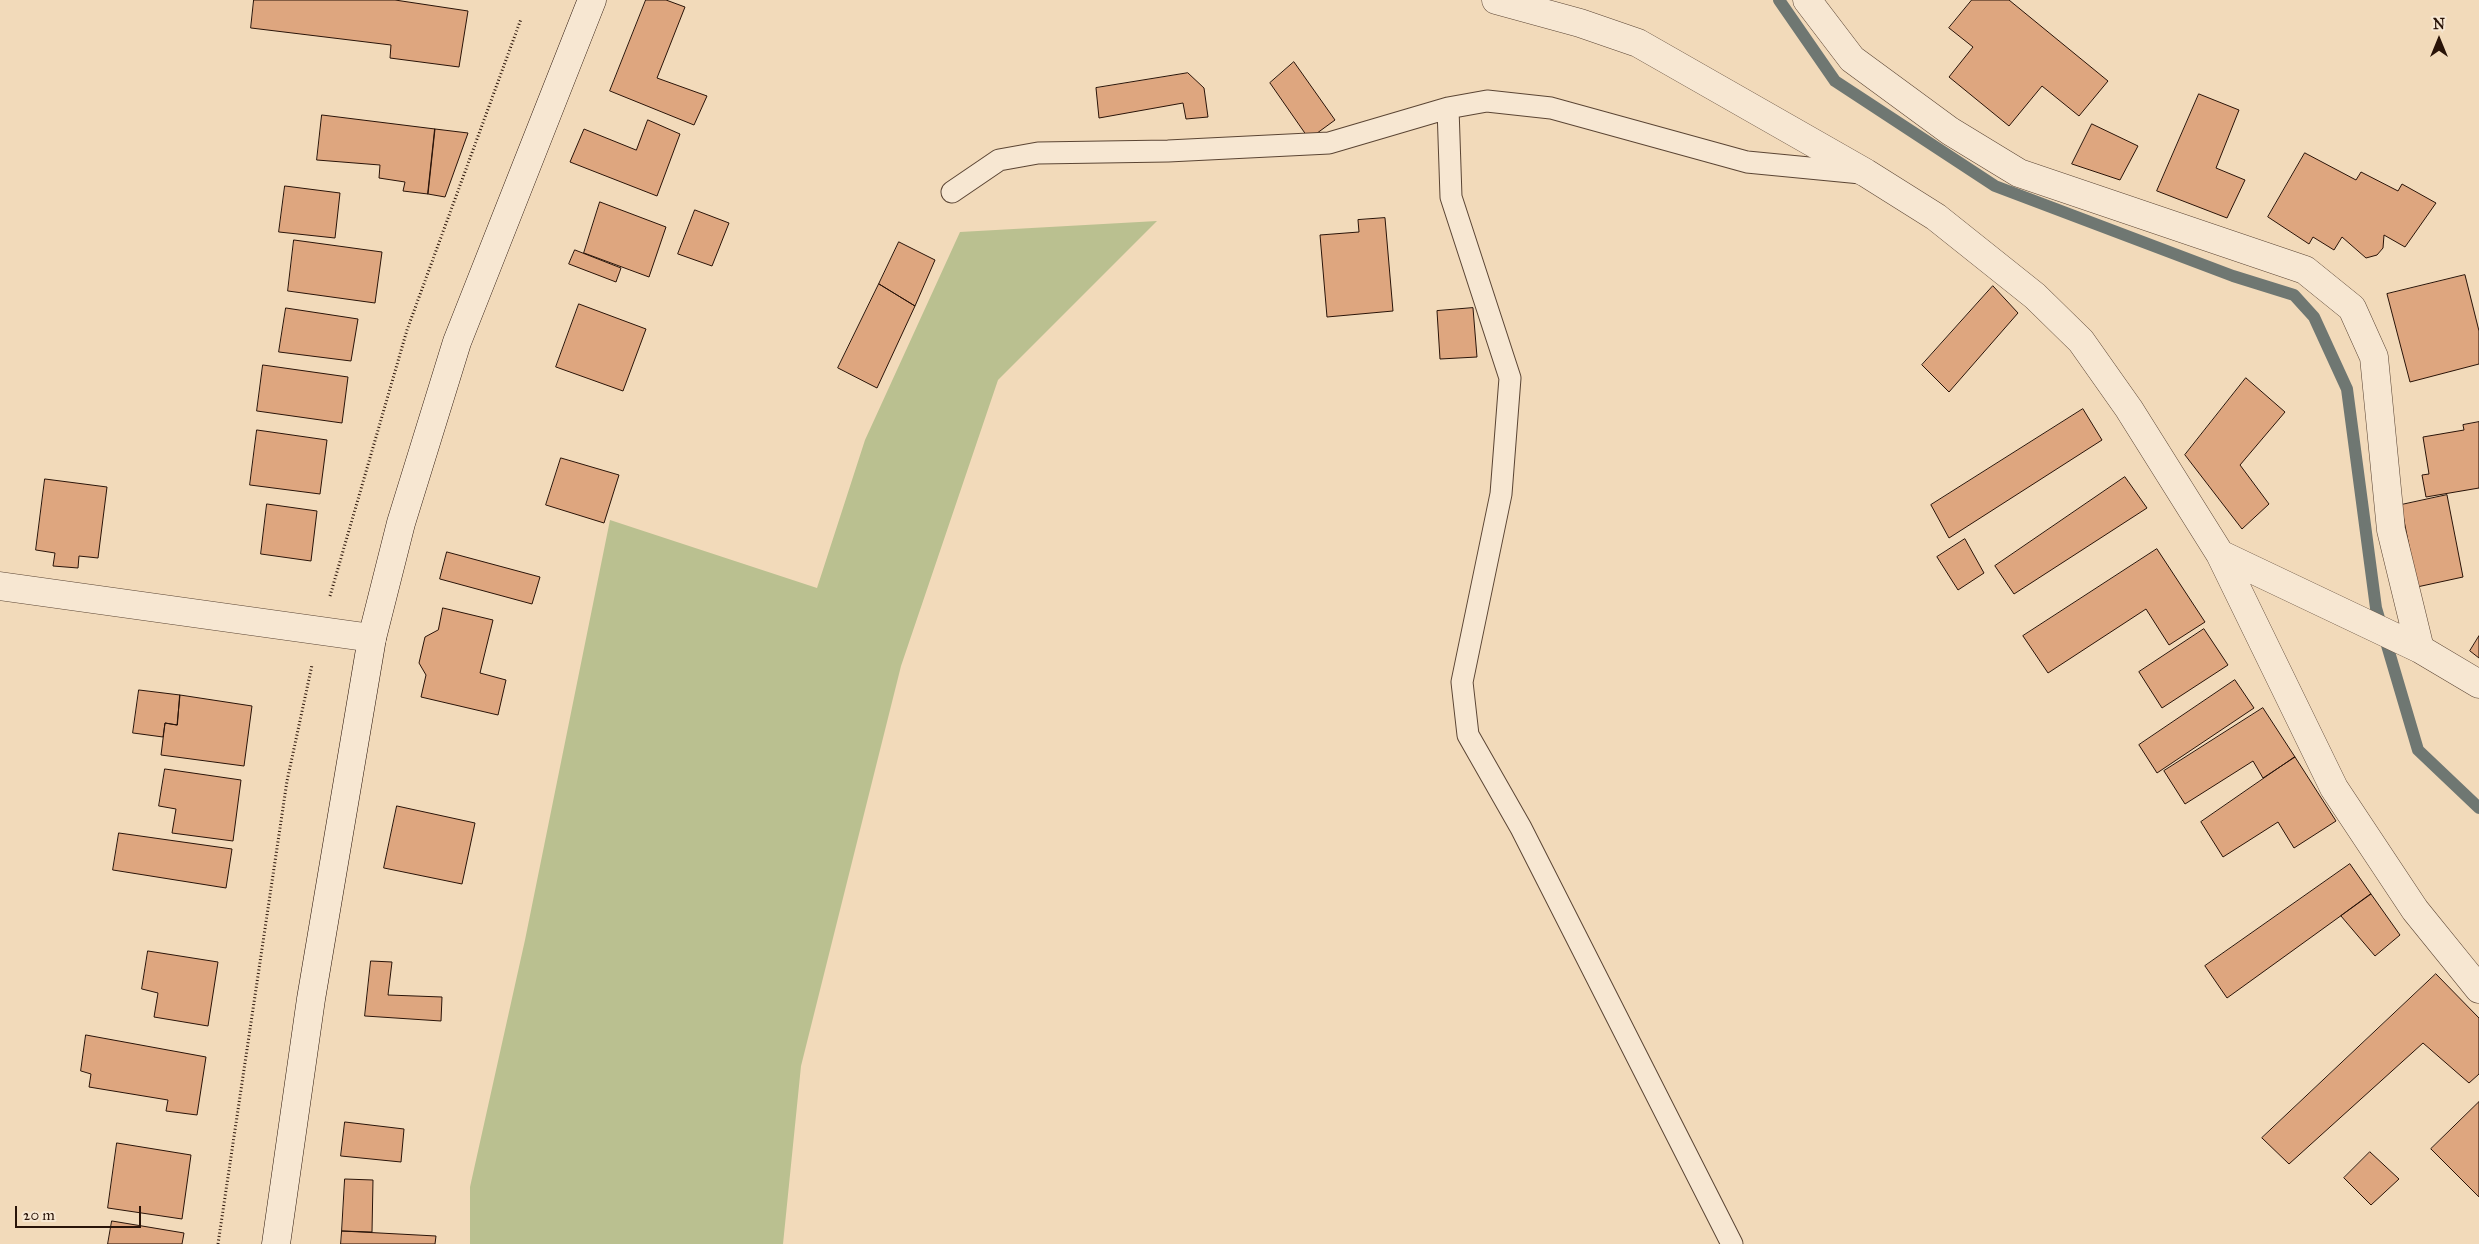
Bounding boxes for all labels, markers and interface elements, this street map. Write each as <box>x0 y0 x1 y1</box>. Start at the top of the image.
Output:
north arrow <box>2414 15 2464 65</box>
text: N <box>2433 16 2445 33</box>
scale bar <box>18 1196 144 1228</box>
text: 20 m <box>23 1206 55 1224</box>

